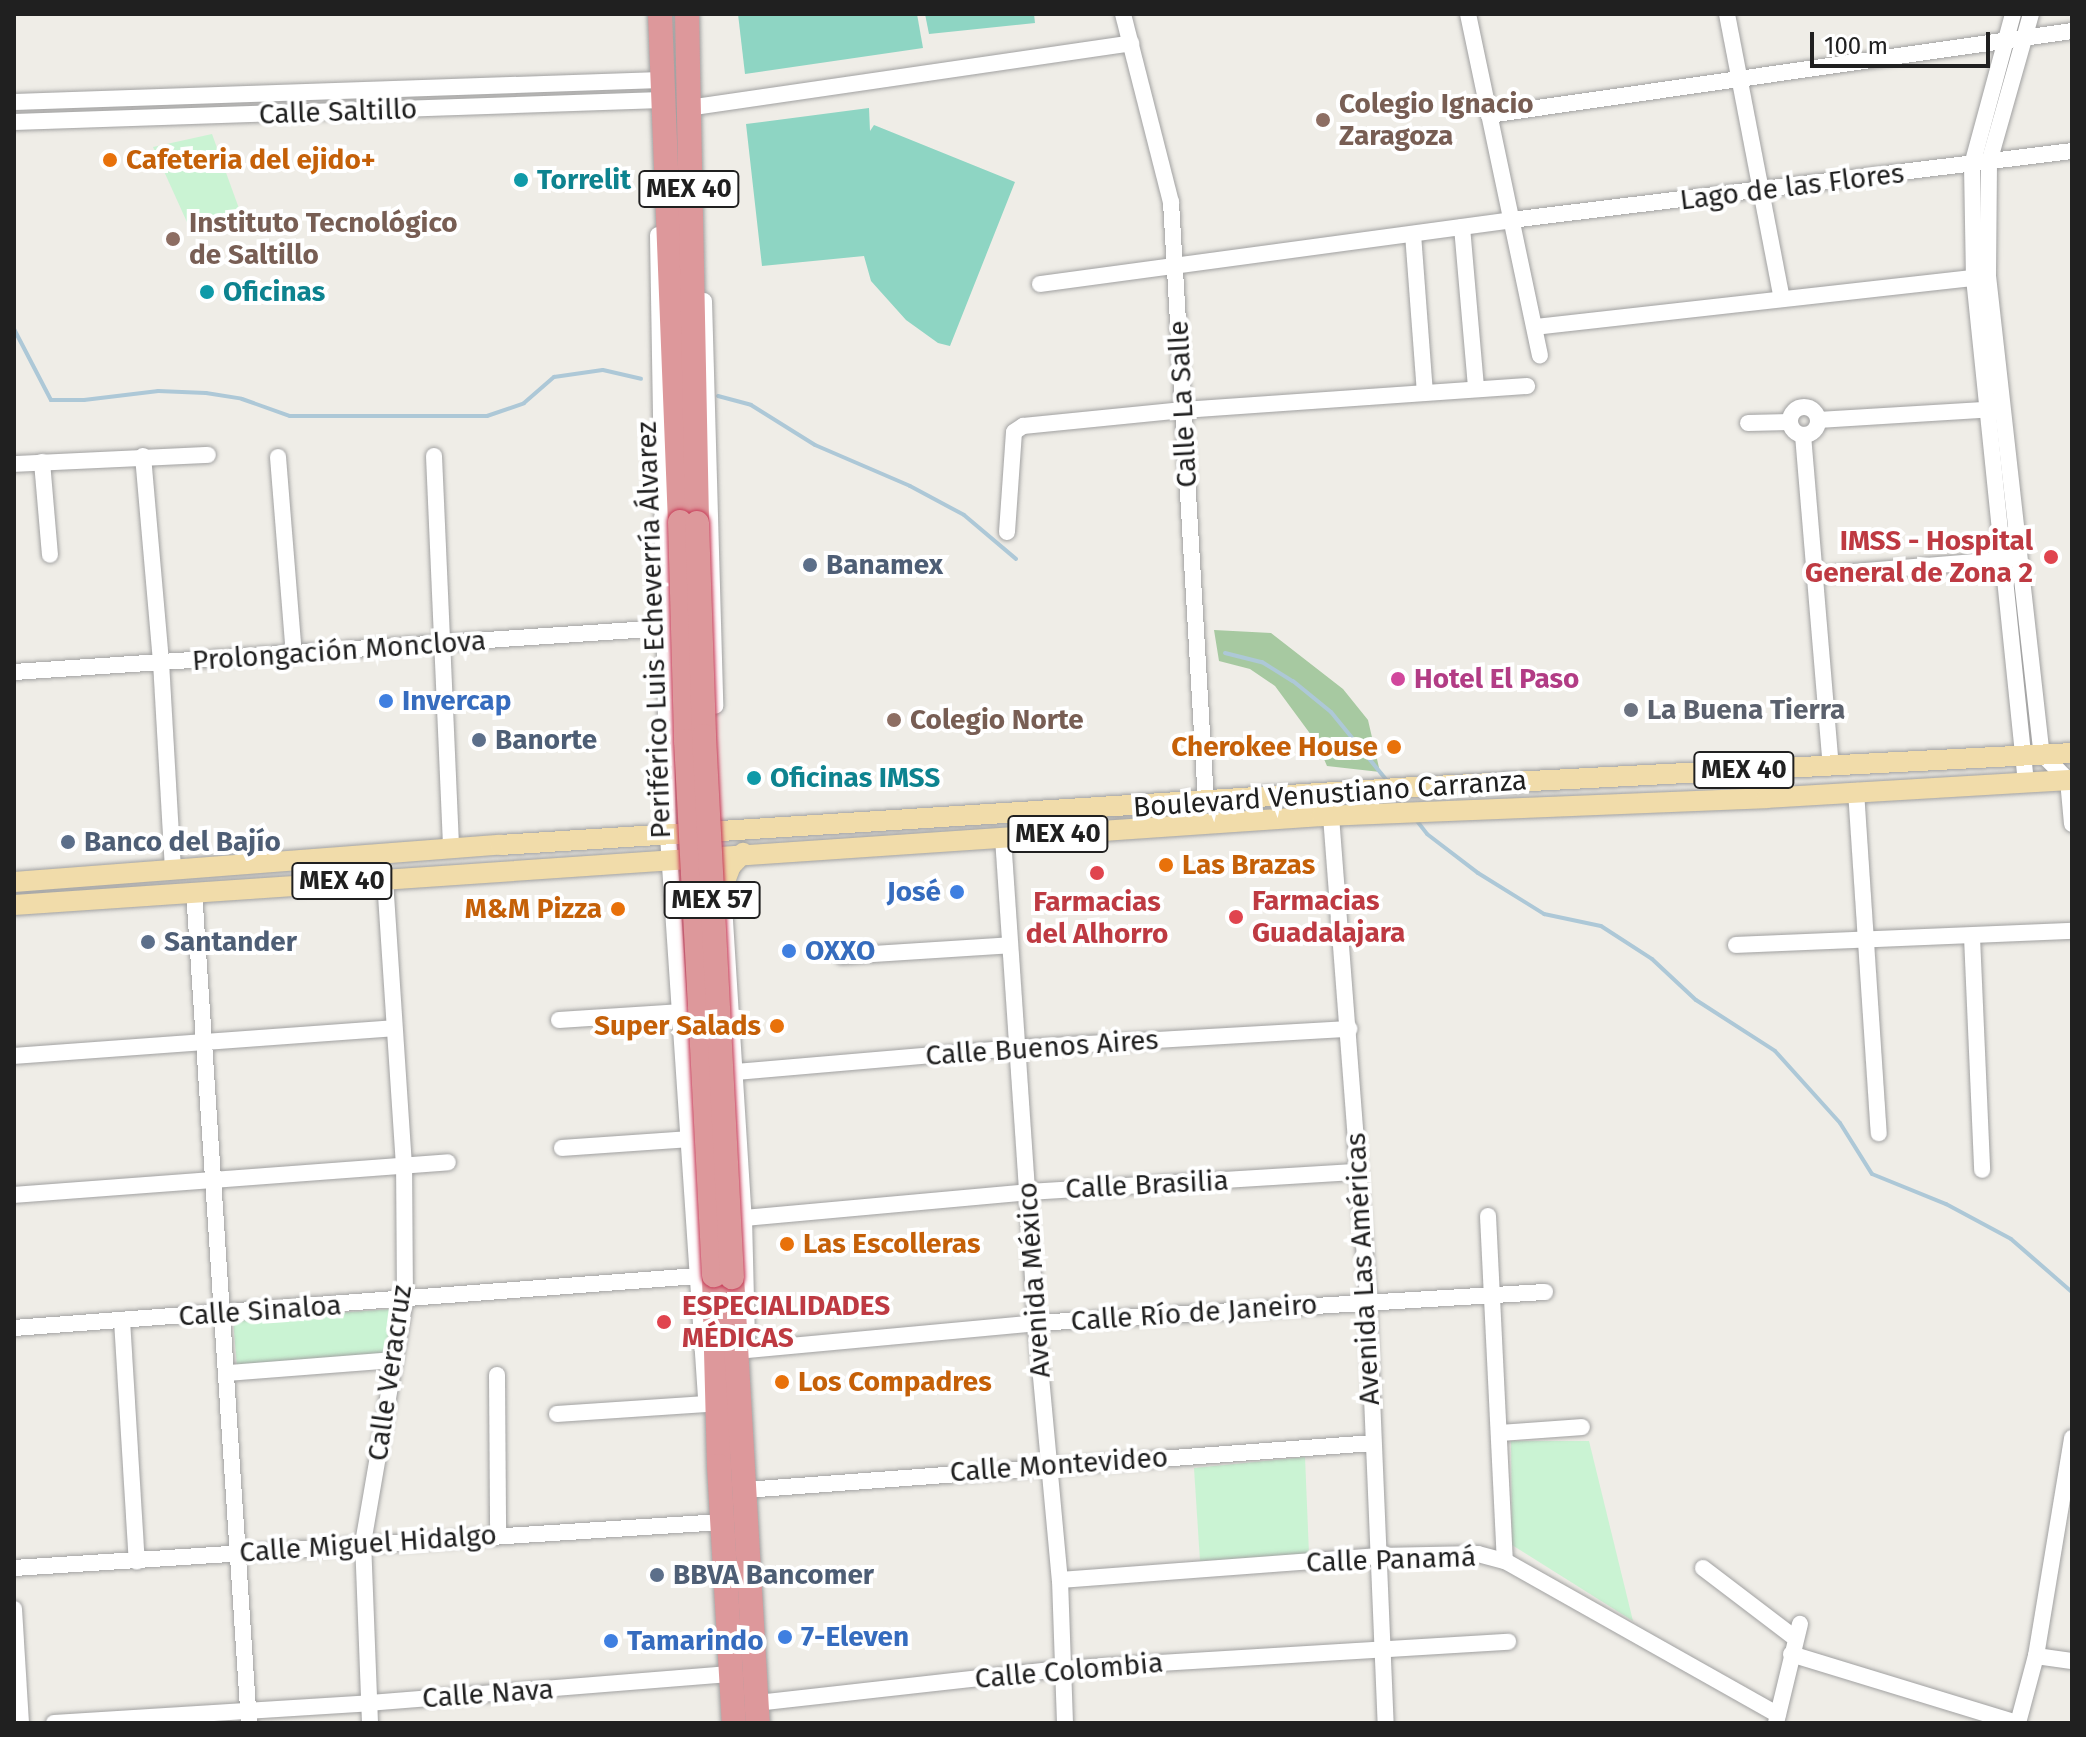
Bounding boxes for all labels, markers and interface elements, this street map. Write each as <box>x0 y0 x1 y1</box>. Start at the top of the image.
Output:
scale bar <box>1814 16 1994 66</box>
text: 100 m <box>1824 32 1888 60</box>
place label: Colegio Ignacio Zaragoza <box>1339 87 1534 153</box>
street label: Calle Saltillo <box>258 92 418 132</box>
marker: Colegio Ignacio Zaragoza <box>1314 111 1332 129</box>
place label: Cafeteria del ejido+ <box>126 143 376 177</box>
marker: Cafeteria del ejido+ <box>101 151 119 169</box>
street label: Lago de las Flores <box>1678 157 1906 217</box>
place label: Torrelit <box>537 163 631 197</box>
road number: MEX 40 <box>637 167 741 211</box>
marker: Torrelit <box>512 171 530 189</box>
place label: Instituto Tecnológico de Saltillo <box>189 206 458 272</box>
marker: Instituto Tecnológico de Saltillo <box>164 230 182 248</box>
place label: Oficinas <box>223 275 325 309</box>
marker: Oficinas <box>198 283 216 301</box>
street label: Calle La Salle <box>1162 320 1204 488</box>
street label: Periférico Luis Echeverría Álvarez <box>630 421 678 839</box>
place label: IMSS - Hospital General de Zona 2 <box>1805 524 2033 590</box>
marker: IMSS - Hospital General de Zona 2 <box>2040 546 2062 568</box>
place label: Banamex <box>826 548 943 582</box>
marker: Banamex <box>801 556 819 574</box>
street label: Prolongación Monclova <box>191 624 487 678</box>
place label: Hotel El Paso <box>1414 662 1579 696</box>
marker: Hotel El Paso <box>1389 670 1407 688</box>
place label: Invercap <box>402 684 511 718</box>
marker: Invercap <box>377 692 395 710</box>
place label: La Buena Tierra <box>1647 693 1845 727</box>
marker: La Buena Tierra <box>1622 701 1640 719</box>
place label: Colegio Norte <box>910 703 1084 737</box>
marker: Colegio Norte <box>885 711 903 729</box>
place label: Banorte <box>495 723 597 757</box>
place label: Cherokee House <box>1171 730 1378 764</box>
marker: Banorte <box>470 731 488 749</box>
marker: Cherokee House <box>1385 738 1403 756</box>
road number: MEX 40 <box>1692 748 1796 792</box>
place label: Oficinas IMSS <box>770 761 940 795</box>
street label: Boulevard Venustiano Carranza <box>1132 763 1528 825</box>
marker: Oficinas IMSS <box>745 769 763 787</box>
road number: MEX 40 <box>1006 812 1110 856</box>
place label: Banco del Bajío <box>84 825 281 859</box>
marker: Banco del Bajío <box>59 833 77 851</box>
place label: Las Brazas <box>1182 848 1315 882</box>
marker: Las Brazas <box>1157 856 1175 874</box>
road number: MEX 40 <box>290 859 394 903</box>
marker: Farmacias del Alhorro <box>1088 864 1106 882</box>
place label: José <box>887 875 941 909</box>
road number: MEX 57 <box>662 878 762 922</box>
marker: José <box>948 883 966 901</box>
place label: Farmacias Guadalajara <box>1252 884 1405 950</box>
place label: Farmacias del Alhorro <box>1026 885 1168 951</box>
place label: M&M Pizza <box>465 892 602 926</box>
marker: M&M Pizza <box>609 900 627 918</box>
marker: Farmacias Guadalajara <box>1227 908 1245 926</box>
place label: Santander <box>164 925 297 959</box>
marker: Santander <box>139 933 157 951</box>
place label: OXXO <box>805 934 875 968</box>
marker: OXXO <box>780 942 798 960</box>
place label: Super Salads <box>594 1009 761 1043</box>
marker: Super Salads <box>768 1017 786 1035</box>
street label: Calle Buenos Aires <box>924 1023 1160 1073</box>
street label: Avenida Las Américas <box>1339 1132 1387 1406</box>
street label: Calle Brasilia <box>1065 1164 1229 1206</box>
street label: Avenida México <box>1010 1181 1058 1379</box>
place label: Las Escolleras <box>803 1227 980 1261</box>
marker: Las Escolleras <box>778 1235 796 1253</box>
street label: Calle Veracruz <box>361 1283 419 1463</box>
street label: Calle Río de Janeiro <box>1070 1288 1318 1338</box>
street label: Calle Sinaloa <box>177 1289 343 1333</box>
place label: ESPECIALIDADES MÉDICAS <box>682 1289 890 1355</box>
marker: ESPECIALIDADES MÉDICAS <box>653 1311 675 1333</box>
place label: Los Compadres <box>798 1365 992 1399</box>
marker: Los Compadres <box>773 1373 791 1391</box>
street label: Calle Montevideo <box>949 1441 1169 1489</box>
street label: Calle Miguel Hidalgo <box>238 1518 498 1570</box>
street label: Calle Panamá <box>1305 1540 1477 1580</box>
place label: BBVA Bancomer <box>673 1558 874 1592</box>
marker: BBVA Bancomer <box>648 1566 666 1584</box>
place label: 7-Eleven <box>801 1620 909 1654</box>
place label: Tamarindo <box>627 1624 763 1658</box>
marker: 7-Eleven <box>776 1628 794 1646</box>
marker: Tamarindo <box>602 1632 620 1650</box>
street label: Calle Colombia <box>973 1646 1165 1696</box>
street label: Calle Nava <box>421 1673 555 1715</box>

